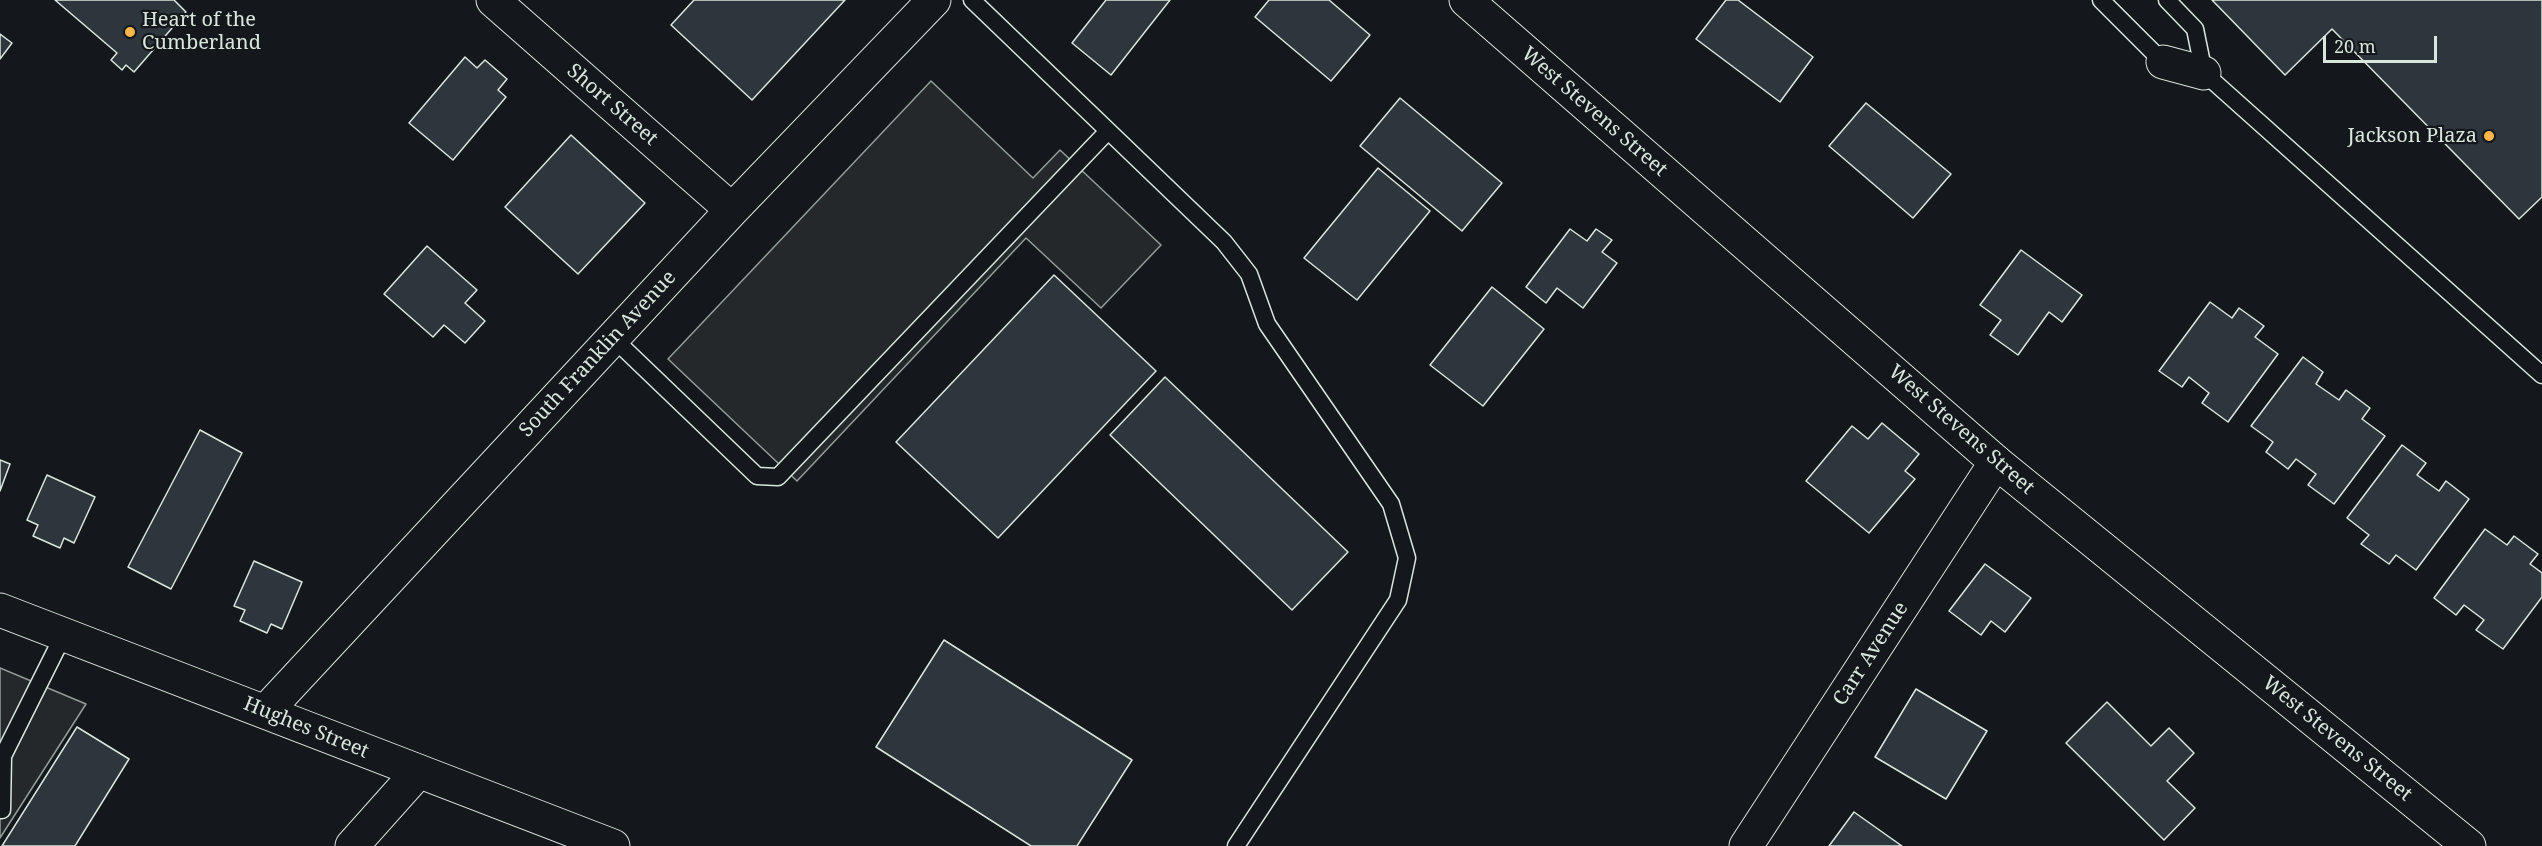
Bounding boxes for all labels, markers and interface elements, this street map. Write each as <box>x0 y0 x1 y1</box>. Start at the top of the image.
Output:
place label: Heart of the Cumberland <box>142 8 261 55</box>
scale bar <box>2326 24 2440 62</box>
marker: Heart of the Cumberland <box>123 25 137 39</box>
text: 20 m <box>2334 34 2376 58</box>
street label: West Stevens Street <box>1516 42 1672 182</box>
street label: Short Street <box>562 59 662 151</box>
place label: Jackson Plaza <box>2347 124 2477 148</box>
marker: Jackson Plaza <box>2482 129 2496 143</box>
street label: South Franklin Avenue <box>515 266 681 442</box>
street label: West Stevens Street <box>1883 360 2039 500</box>
street label: Carr Avenue <box>1829 598 1913 710</box>
street label: West Stevens Street <box>2257 671 2417 807</box>
street label: Hughes Street <box>240 692 372 764</box>

